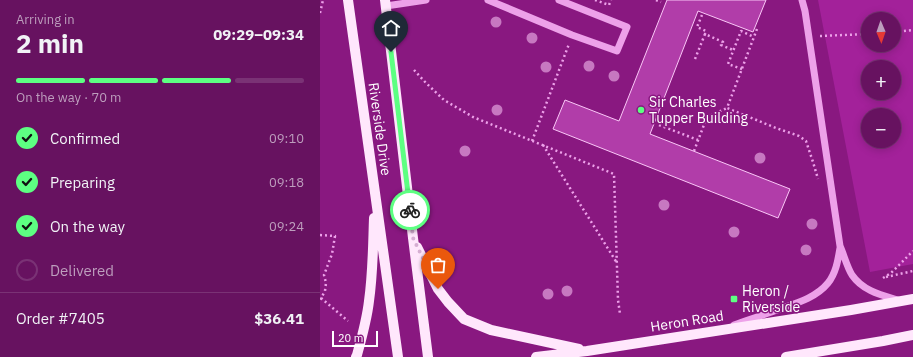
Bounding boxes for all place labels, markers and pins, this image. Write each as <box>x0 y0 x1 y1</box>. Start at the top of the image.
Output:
pin <box>374 11 408 52</box>
place label: Sir Charles Tupper Building <box>649 93 749 127</box>
marker: Sir Charles Tupper Building <box>636 105 646 115</box>
pin <box>421 248 455 289</box>
place label: Heron / Riverside <box>742 282 800 316</box>
marker: Heron / Riverside <box>729 294 739 304</box>

